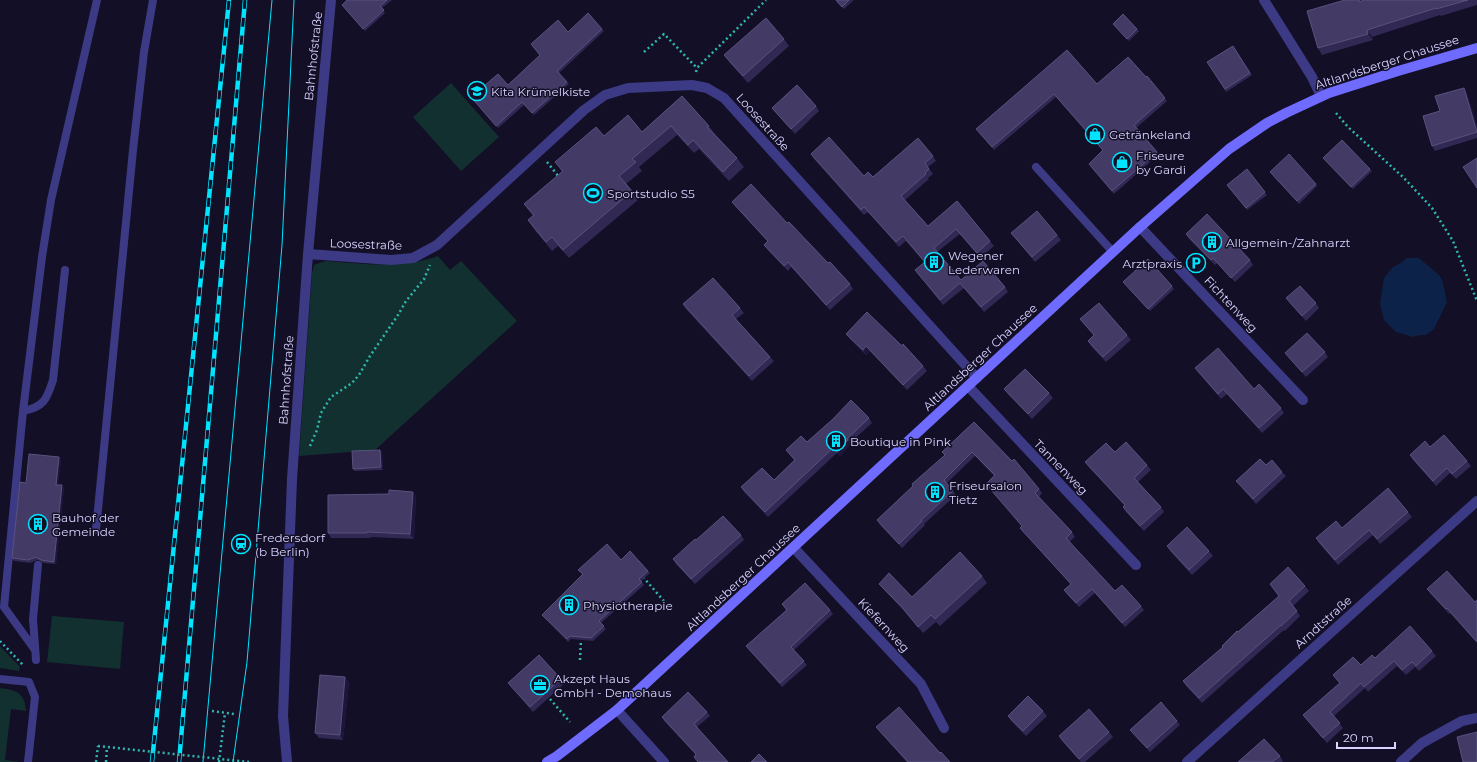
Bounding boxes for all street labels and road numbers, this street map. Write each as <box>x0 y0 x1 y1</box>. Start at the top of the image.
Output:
street label: Bahnhofstraße <box>301 11 325 101</box>
street label: Altlandsberger Chaussee <box>1313 32 1461 92</box>
street label: Loosestraße <box>733 90 793 154</box>
street label: Loosestraße <box>329 235 403 253</box>
street label: Fichtenweg <box>1201 273 1261 335</box>
street label: Altlandsberger Chaussee <box>920 300 1040 414</box>
street label: Bahnhofstraße <box>275 335 297 425</box>
street label: Tannenweg <box>1031 436 1091 498</box>
street label: Altlandsberger Chaussee <box>683 520 803 634</box>
street label: Arndtstraße <box>1291 592 1355 652</box>
street label: Kiefernweg <box>855 595 913 655</box>

